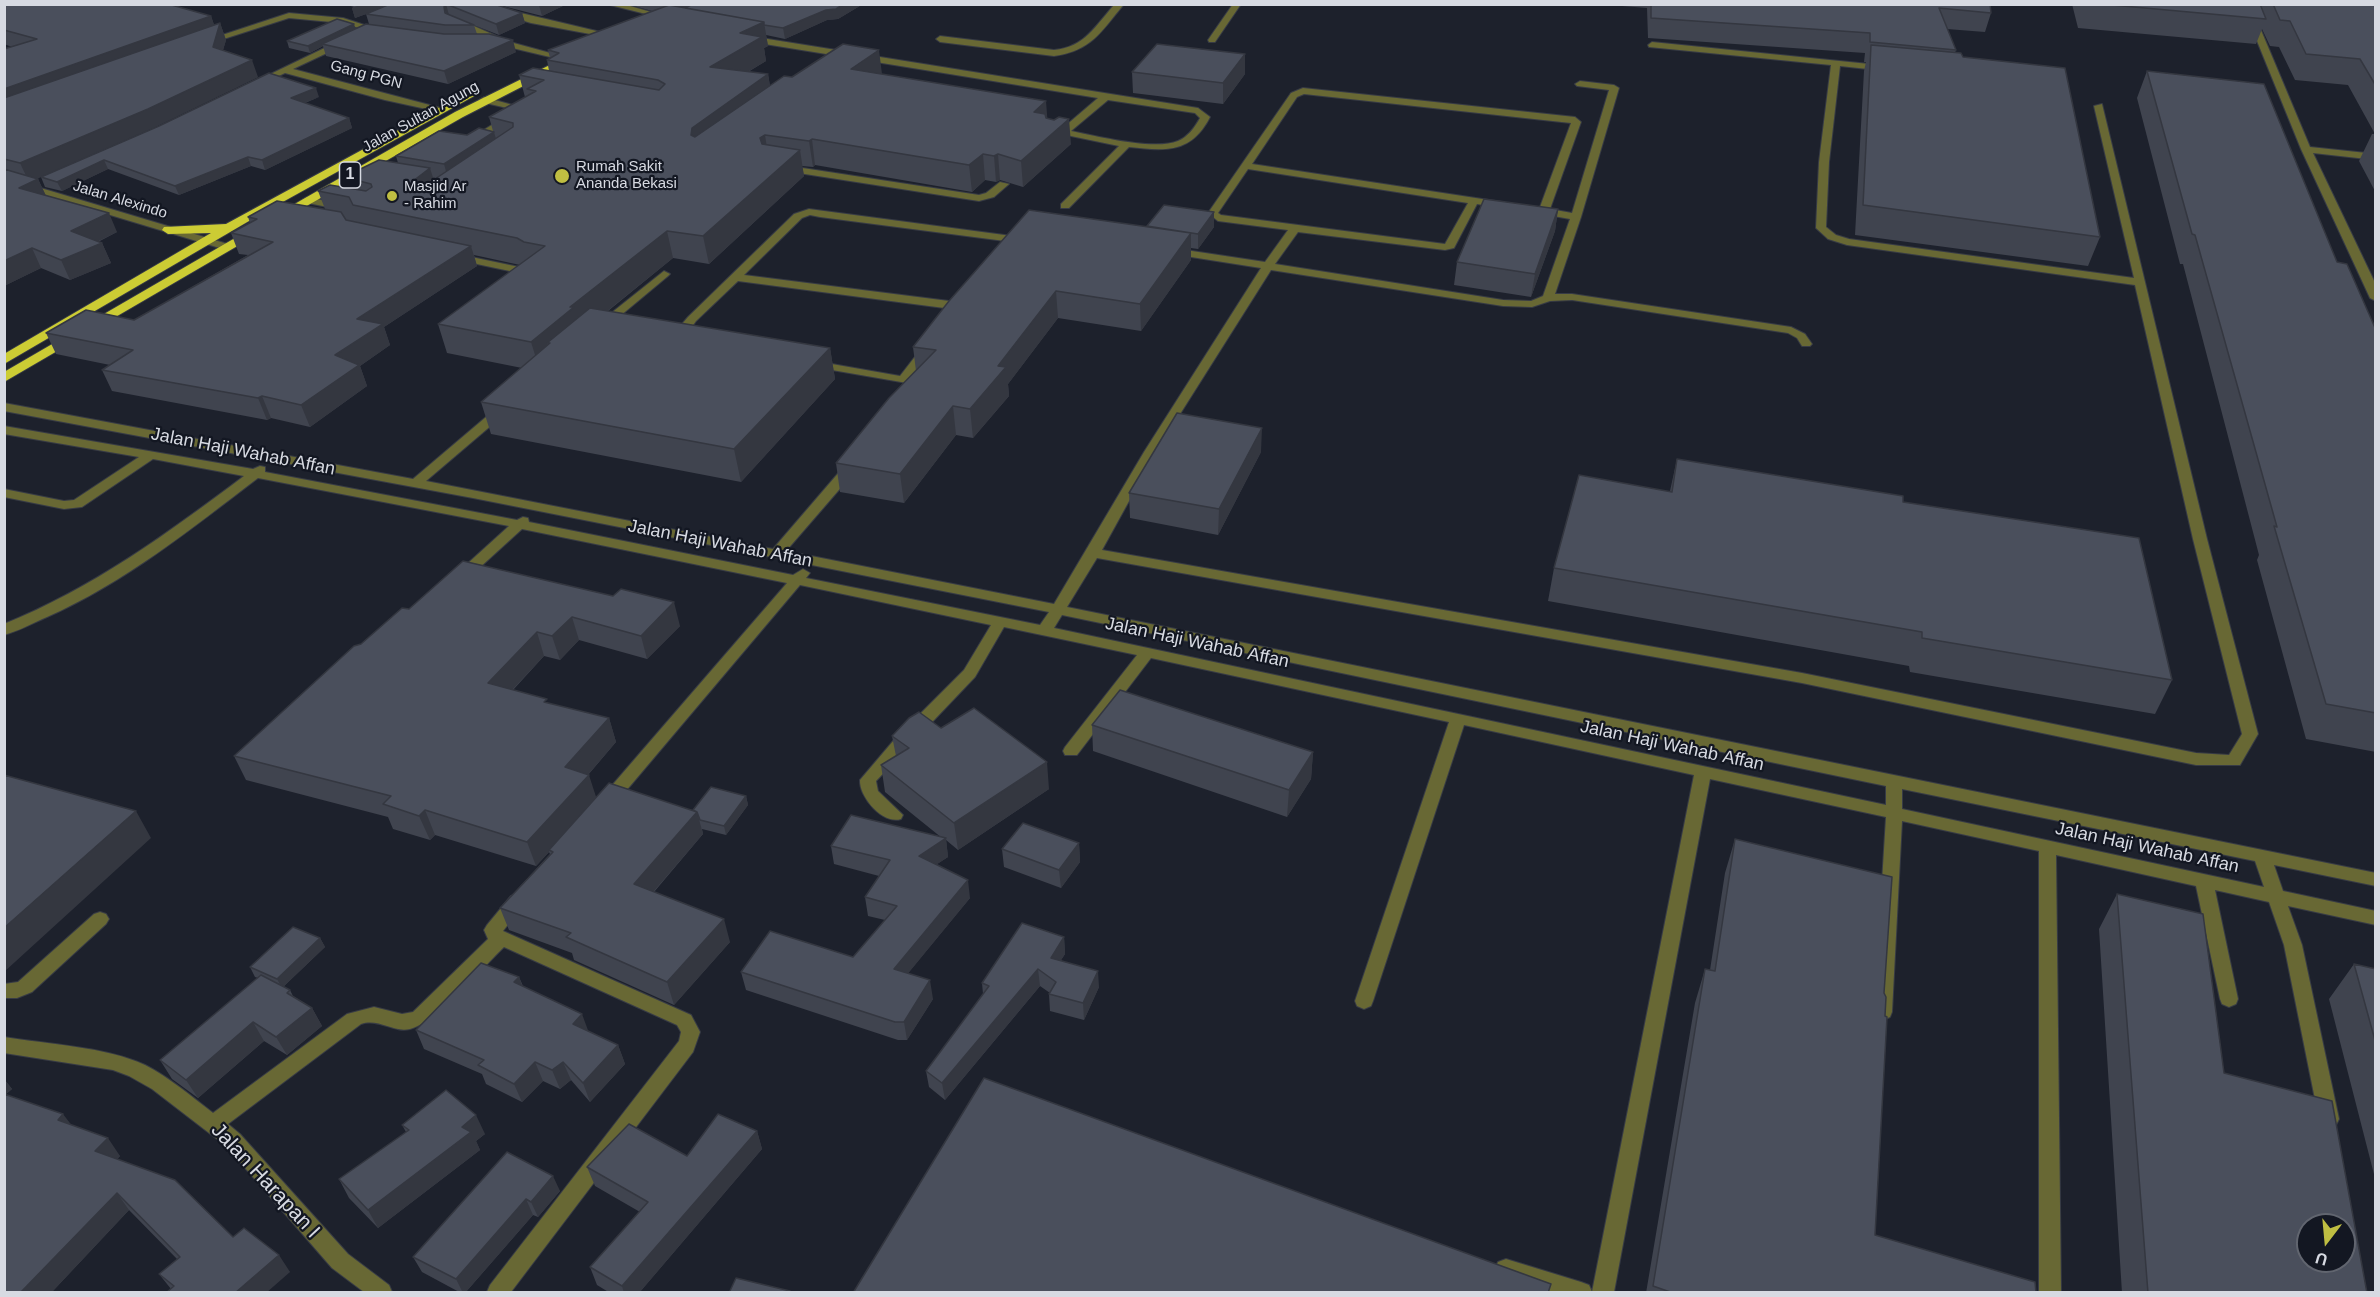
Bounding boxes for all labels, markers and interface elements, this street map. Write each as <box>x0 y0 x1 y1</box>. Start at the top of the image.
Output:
street label: Gang PGN <box>328 57 404 93</box>
street label: Jalan Sultan Agung <box>360 78 482 156</box>
place label: Rumah Sakit Ananda Bekasi <box>576 158 677 193</box>
road number: 1 <box>340 162 360 188</box>
marker: Rumah Sakit Ananda Bekasi <box>553 167 571 185</box>
street label: Jalan Alexindo <box>71 177 169 223</box>
place label: Masjid Ar - Rahim <box>404 178 467 213</box>
marker: Masjid Ar - Rahim <box>385 189 399 203</box>
street label: Jalan Haji Wahab Affan <box>149 424 337 480</box>
street label: Jalan Haji Wahab Affan <box>626 516 814 572</box>
street label: Jalan Haji Wahab Affan <box>1103 613 1291 673</box>
street label: Jalan Haji Wahab Affan <box>1578 716 1766 776</box>
street label: Jalan Haji Wahab Affan <box>2053 818 2241 878</box>
street label: Jalan Harapan I <box>205 1118 325 1244</box>
north arrow <box>2296 1213 2356 1273</box>
text: U <box>2314 1249 2329 1269</box>

